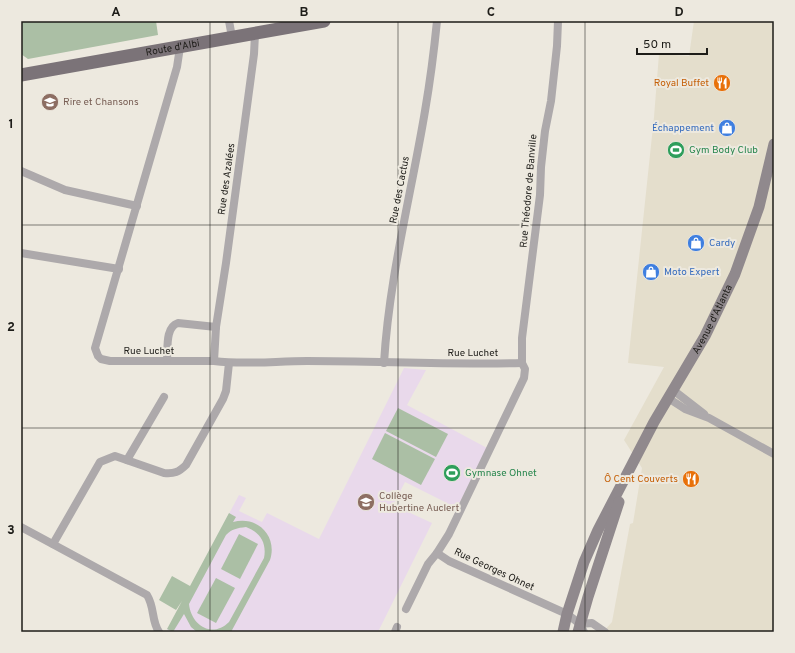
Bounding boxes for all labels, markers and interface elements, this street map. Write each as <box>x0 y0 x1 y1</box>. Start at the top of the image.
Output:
text: A <box>111 5 121 21</box>
text: B <box>300 5 309 21</box>
text: C <box>487 5 495 21</box>
text: D <box>674 5 684 21</box>
scale bar <box>637 30 707 56</box>
street label: Route d'Albi <box>145 37 201 59</box>
text: 50 m <box>643 37 671 53</box>
restaurant icon: Royal Buffet <box>712 73 732 93</box>
place label: Royal Buffet <box>654 77 709 90</box>
school or university icon: Rire et Chansons <box>40 92 60 112</box>
place label: Rire et Chansons <box>63 96 139 109</box>
text: 1 <box>8 117 14 133</box>
shop icon: Échappement <box>717 118 737 138</box>
place label: Échappement <box>652 122 714 135</box>
street label: Rue Théodore de Banville <box>518 134 540 248</box>
sports icon: Gym Body Club <box>666 140 686 160</box>
street label: Rue des Azalées <box>216 142 239 216</box>
place label: Gym Body Club <box>689 144 758 157</box>
street label: Rue des Cactus <box>387 155 413 225</box>
shop icon: Cardy <box>686 233 706 253</box>
place label: Cardy <box>709 237 735 250</box>
shop icon: Moto Expert <box>641 262 661 282</box>
place label: Moto Expert <box>664 266 720 279</box>
street label: Avenue d'Atlanta <box>689 282 735 356</box>
text: 2 <box>7 320 15 336</box>
street label: Rue Luchet <box>124 345 175 358</box>
street label: Rue Luchet <box>448 347 499 360</box>
sports icon: Gymnase Ohnet <box>442 463 462 483</box>
place label: Gymnase Ohnet <box>465 467 537 480</box>
restaurant icon: Ô Cent Couverts <box>681 469 701 489</box>
place label: Ô Cent Couverts <box>604 473 678 486</box>
place label: Collège Hubertine Auclert <box>379 490 460 515</box>
school or university icon: Collège Hubertine Auclert <box>356 492 376 512</box>
text: 3 <box>7 523 15 539</box>
street label: Rue Georges Ohnet <box>452 546 536 594</box>

